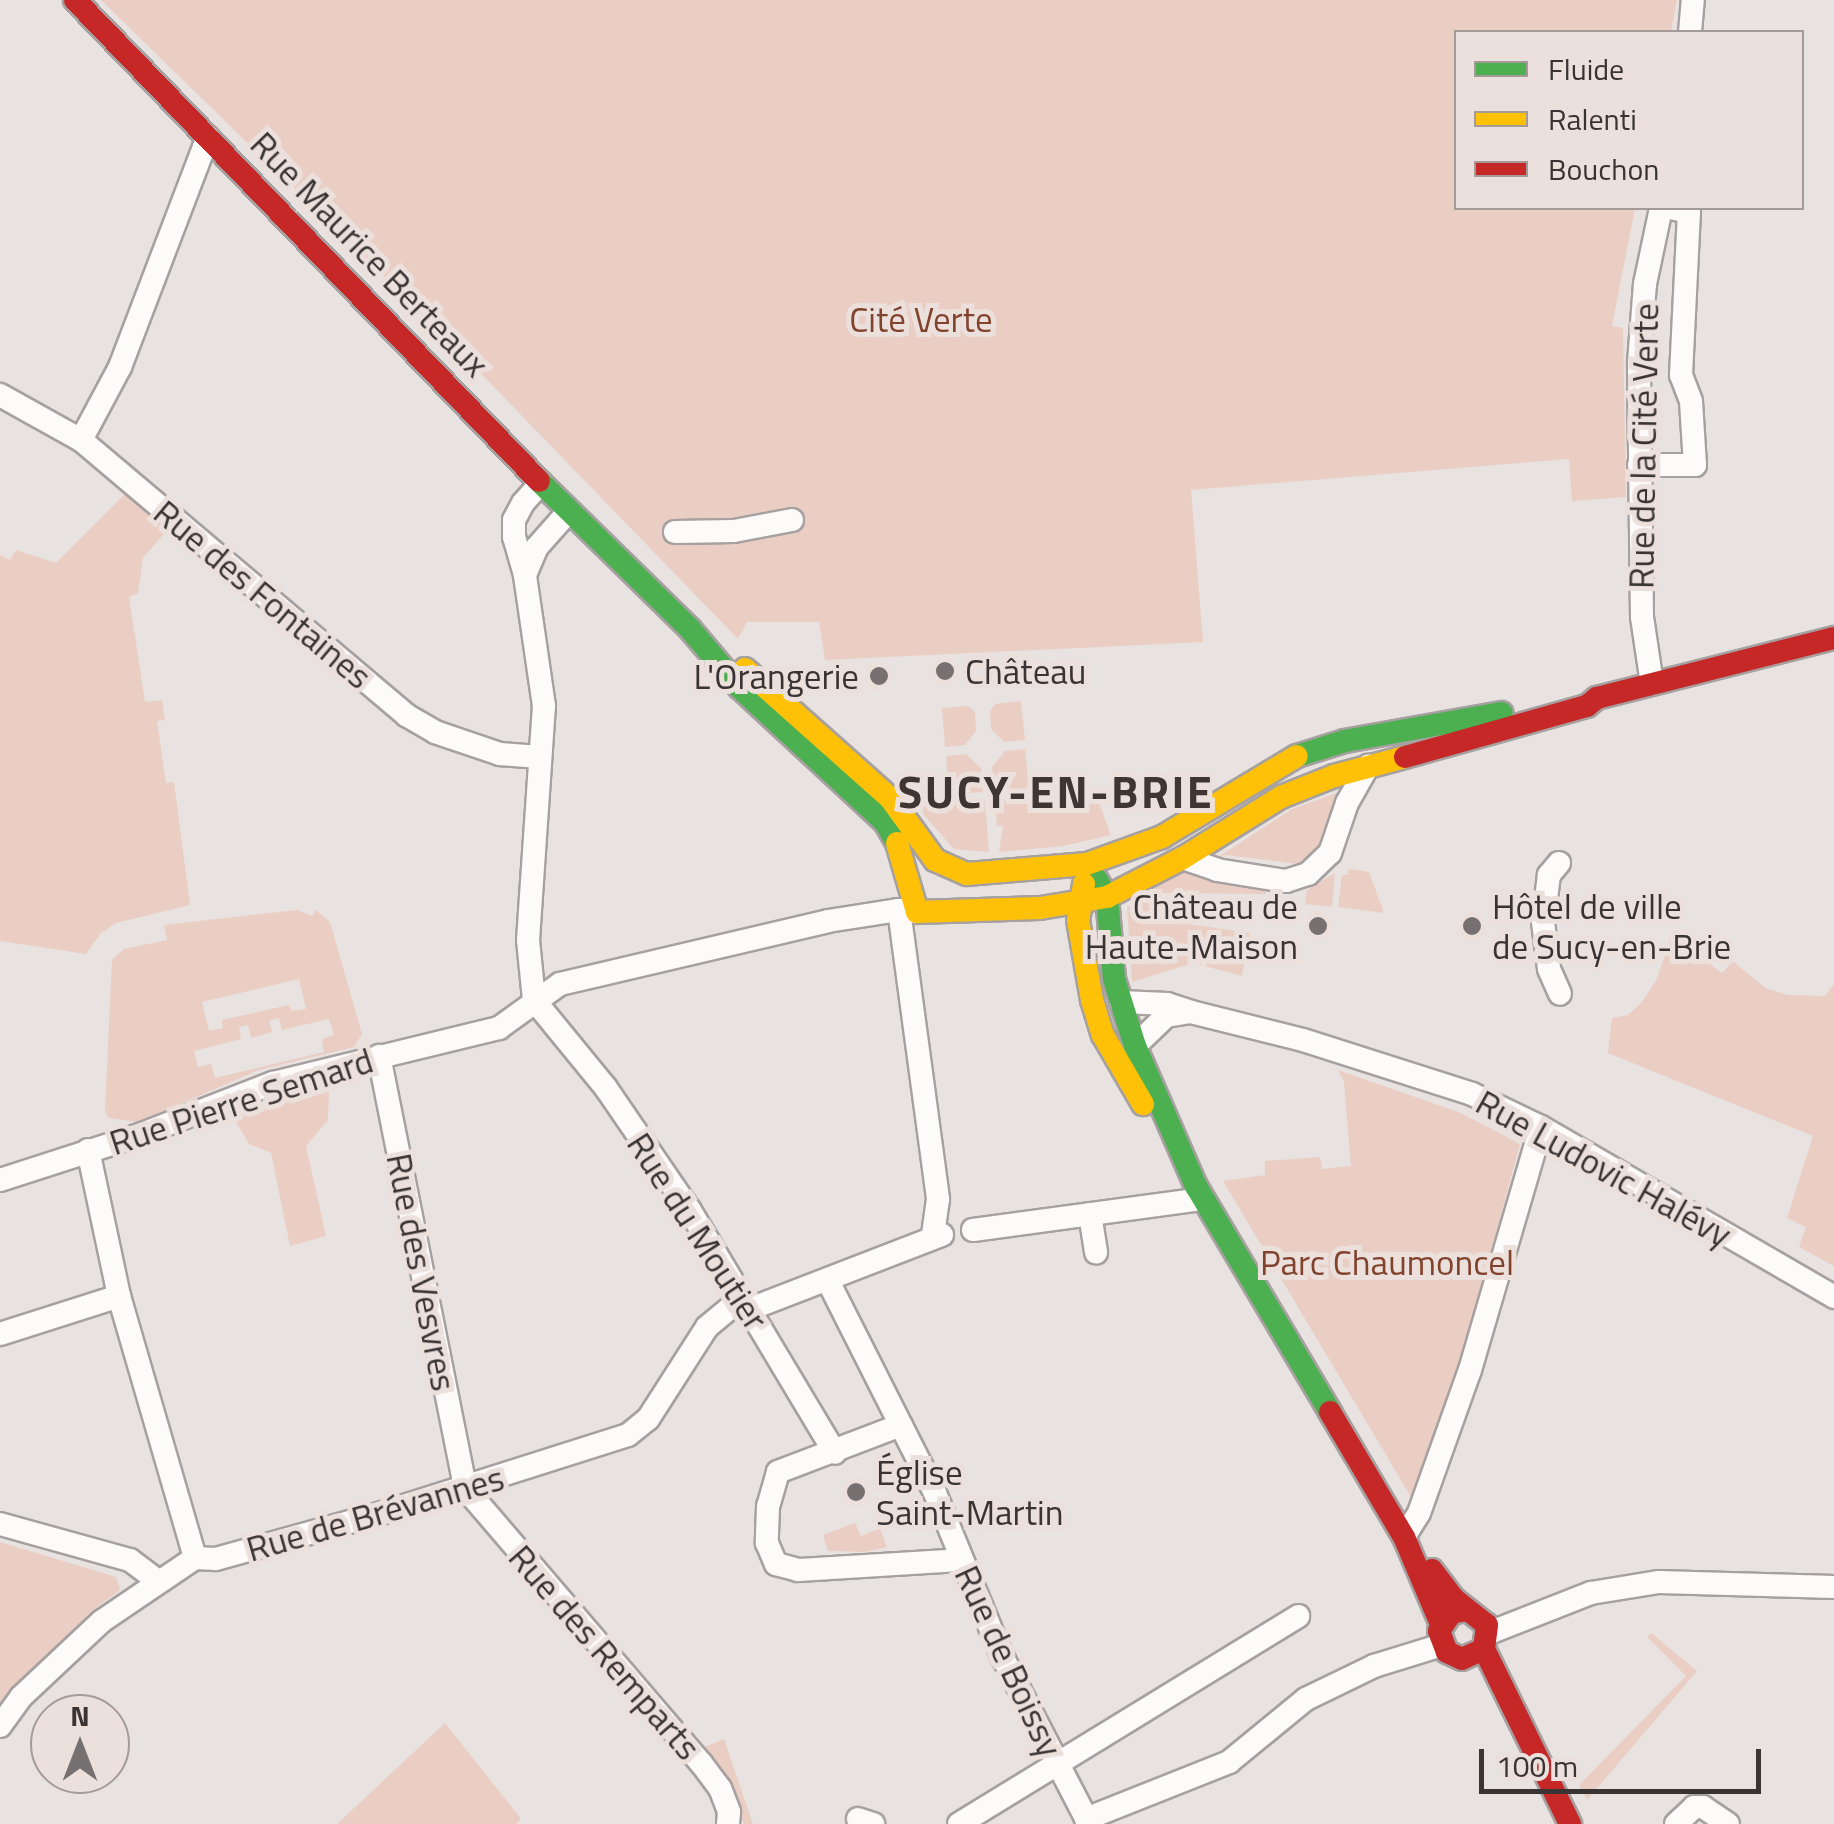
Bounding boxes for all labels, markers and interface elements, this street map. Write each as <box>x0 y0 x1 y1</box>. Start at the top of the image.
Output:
legend <box>1454 30 1804 210</box>
text: Fluide <box>1548 46 1624 92</box>
text: Ralenti <box>1548 96 1637 142</box>
street label: Rue Maurice Berteaux <box>242 123 498 385</box>
text: Bouchon <box>1548 146 1659 192</box>
park label: Cité Verte <box>849 298 993 340</box>
street label: Rue de la Cité Verte <box>1620 303 1666 589</box>
street label: Rue des Fontaines <box>146 491 380 697</box>
place label: Château <box>965 650 1086 692</box>
place label: L'Orangerie <box>693 655 859 697</box>
marker: Château <box>934 660 956 682</box>
marker: L'Orangerie <box>868 665 890 687</box>
district label: SUCY-EN-BRIE <box>898 765 1214 819</box>
place label: Château de Haute-Maison <box>1085 885 1298 967</box>
place label: Hôtel de ville de Sucy-en-Brie <box>1492 885 1731 967</box>
marker: Château de Haute-Maison <box>1307 915 1329 937</box>
marker: Hôtel de ville de Sucy-en-Brie <box>1461 915 1483 937</box>
street label: Rue Pierre Semard <box>104 1039 378 1163</box>
street label: Rue Ludovic Halévy <box>1469 1081 1739 1255</box>
street label: Rue du Moutier <box>619 1125 777 1337</box>
street label: Rue des Vesvres <box>378 1150 466 1394</box>
park label: Parc Chaumoncel <box>1260 1241 1514 1283</box>
place label: Église Saint-Martin <box>876 1451 1063 1533</box>
street label: Rue de Brévannes <box>242 1456 508 1570</box>
marker: Église Saint-Martin <box>845 1481 867 1503</box>
street label: Rue des Remparts <box>500 1536 710 1768</box>
street label: Rue de Boissy <box>946 1559 1072 1763</box>
north arrow <box>30 1694 130 1794</box>
text: N <box>70 1694 90 1737</box>
scale bar <box>1484 1729 1766 1791</box>
text: 100 m <box>1496 1743 1578 1789</box>

